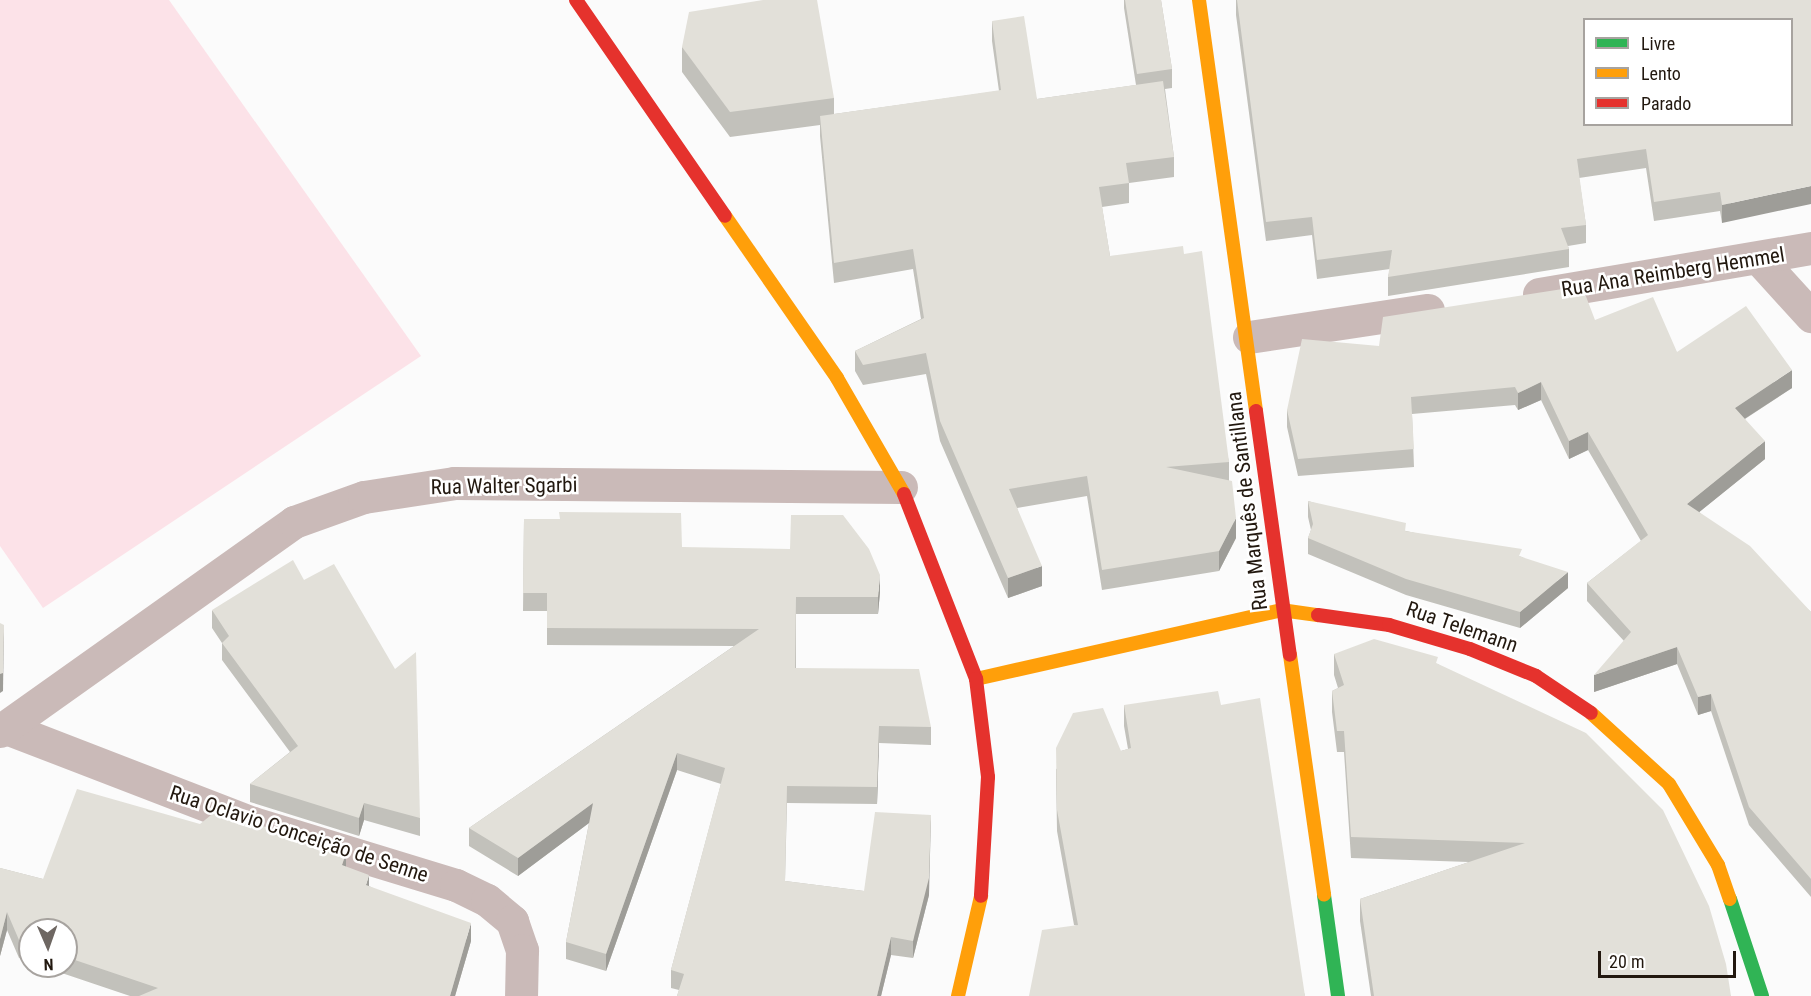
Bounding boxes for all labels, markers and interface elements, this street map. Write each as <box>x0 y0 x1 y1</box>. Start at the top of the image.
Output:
legend <box>1583 18 1793 126</box>
text: Livre <box>1641 33 1675 54</box>
text: Lento <box>1641 63 1681 84</box>
text: Parado <box>1641 93 1691 114</box>
street label: Rua Ana Reimberg Hemmel <box>1560 242 1786 302</box>
street label: Rua Marquês de Santillana <box>1221 390 1273 612</box>
street label: Rua Walter Sgarbi <box>430 472 578 500</box>
street label: Rua Telemann <box>1403 596 1521 658</box>
street label: Rua Oclavio Conceição de Senne <box>166 780 432 888</box>
north arrow <box>18 918 78 978</box>
scale bar <box>1601 939 1739 977</box>
text: 20 m <box>1609 951 1644 972</box>
text: N <box>43 955 54 974</box>

